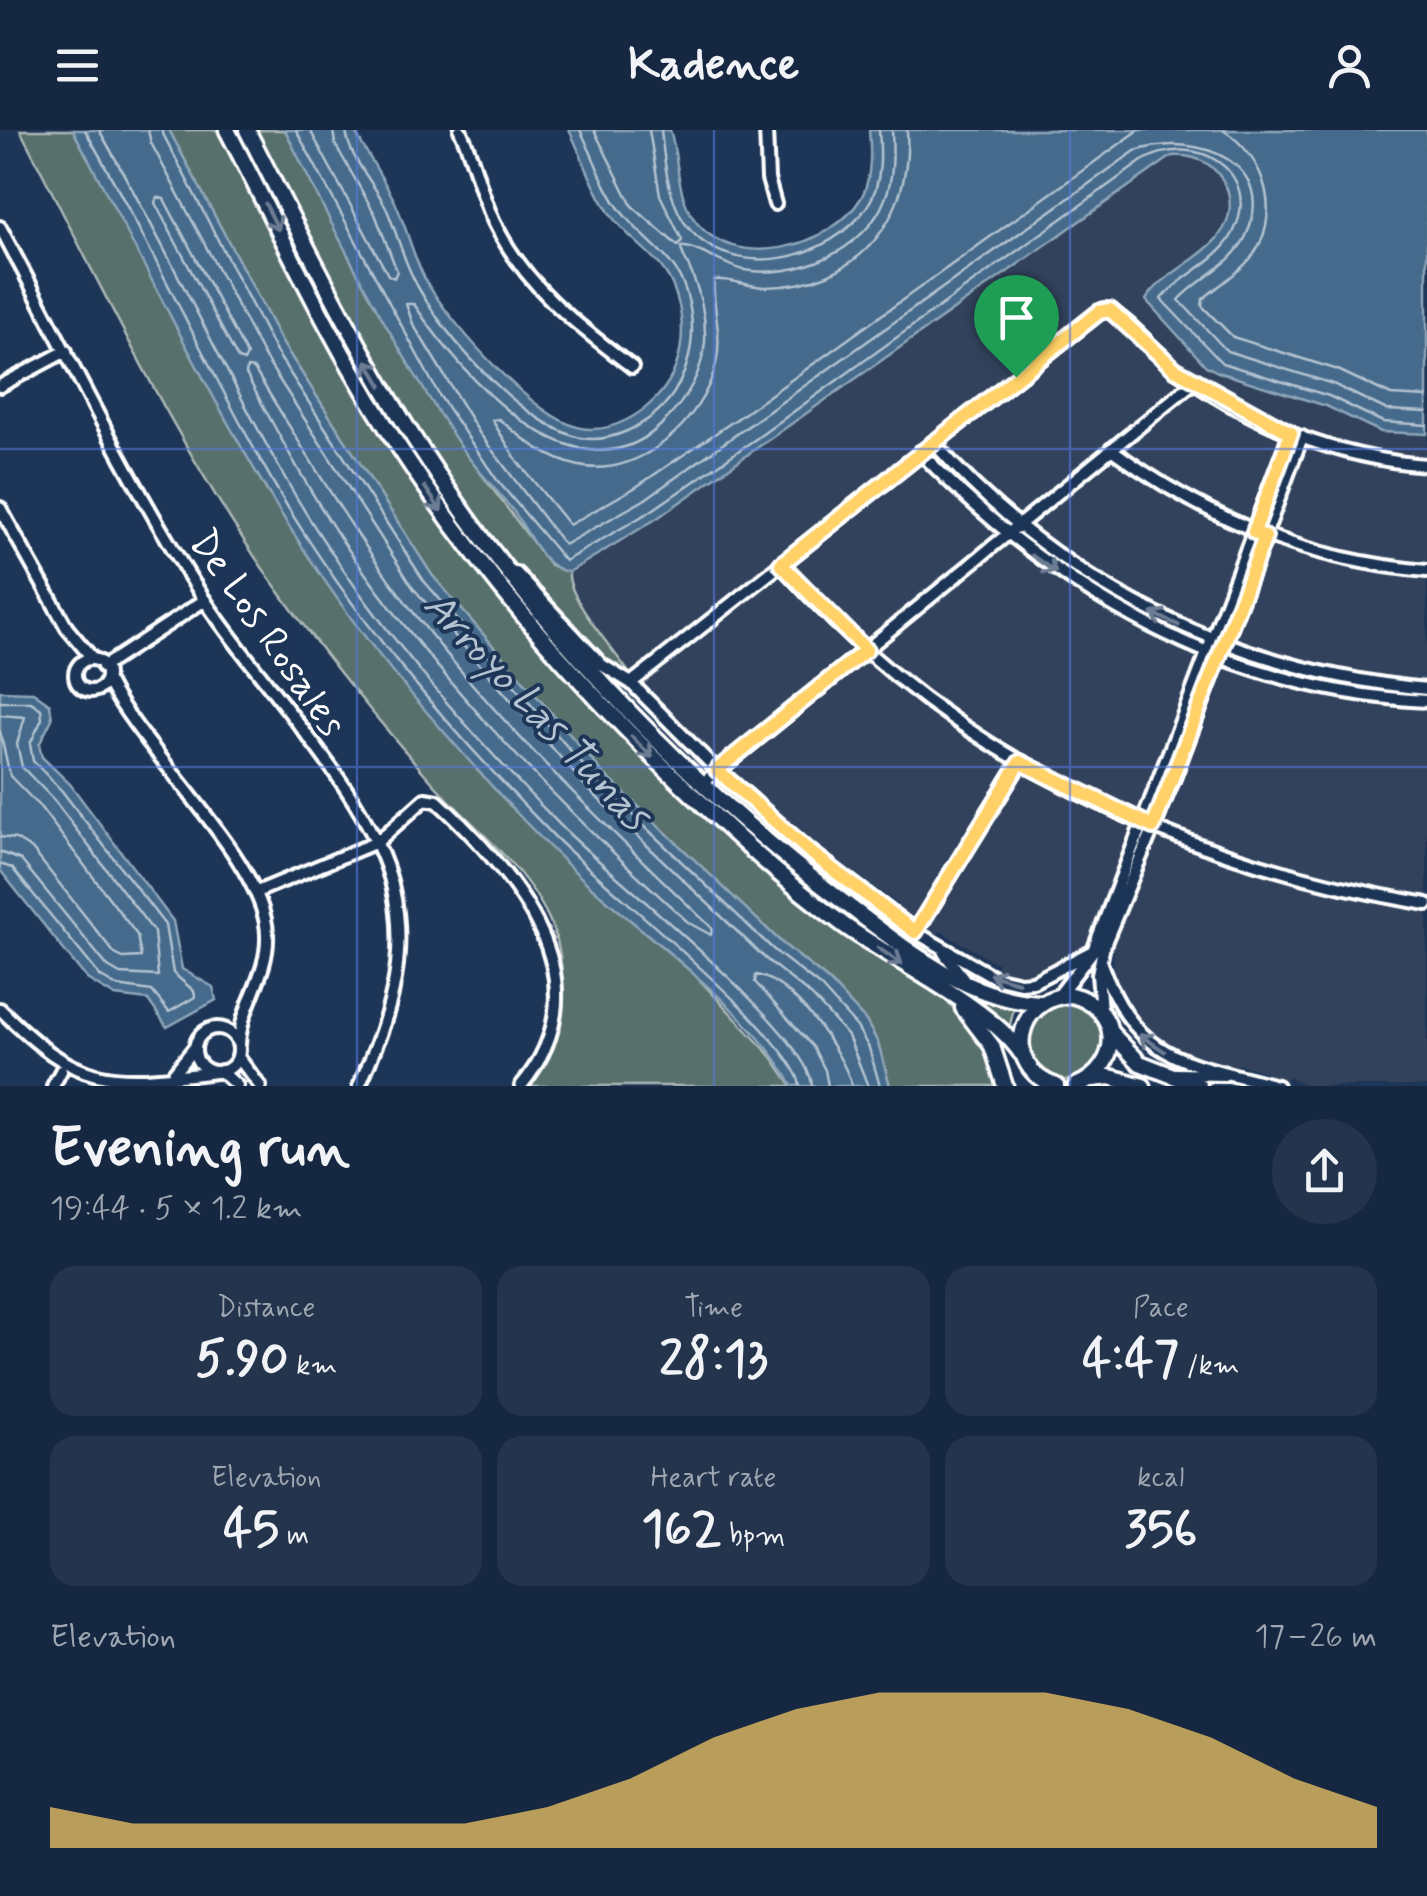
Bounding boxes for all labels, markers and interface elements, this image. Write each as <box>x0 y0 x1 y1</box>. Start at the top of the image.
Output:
text: Kadence <box>628 36 799 95</box>
icon: menu <box>50 38 105 93</box>
icon: person <box>1322 38 1377 93</box>
one-way arrow <box>263 201 282 231</box>
pin <box>974 275 1059 378</box>
icon: arrive <box>989 290 1044 345</box>
one-way arrow <box>364 359 384 388</box>
one-way arrow <box>422 484 443 512</box>
street label: De Los Rosales <box>176 520 357 748</box>
one-way arrow <box>1030 553 1058 574</box>
water label: Arroyo Las Tunas <box>410 580 663 845</box>
one-way arrow <box>1151 609 1181 628</box>
one-way arrow <box>629 735 653 759</box>
one-way arrow <box>875 945 903 966</box>
one-way arrow <box>989 968 1021 987</box>
one-way arrow <box>1139 1033 1167 1054</box>
text: Evening run <box>50 1114 350 1186</box>
button: share <box>1272 1119 1377 1224</box>
text: 19:44 · 5 × 1.2 km <box>50 1188 303 1230</box>
text: Distance <box>217 1290 315 1327</box>
text: Time <box>684 1290 743 1327</box>
text: Pace <box>1133 1290 1189 1327</box>
text: 5.90 <box>195 1327 289 1393</box>
text: 28:13 <box>659 1327 768 1393</box>
text: 4:47 <box>1082 1327 1179 1393</box>
text: km <box>289 1348 337 1385</box>
text: /km <box>1179 1348 1239 1385</box>
text: Elevation <box>211 1460 321 1497</box>
text: Heart rate <box>651 1460 776 1497</box>
text: kcal <box>1137 1460 1184 1497</box>
text: 45 <box>223 1497 279 1563</box>
text: 162 <box>642 1497 721 1563</box>
text: 356 <box>1124 1497 1197 1563</box>
text: m <box>279 1518 309 1555</box>
text: bpm <box>721 1518 785 1555</box>
text: Elevation <box>50 1616 176 1658</box>
text: 17–26 m <box>1254 1616 1377 1658</box>

